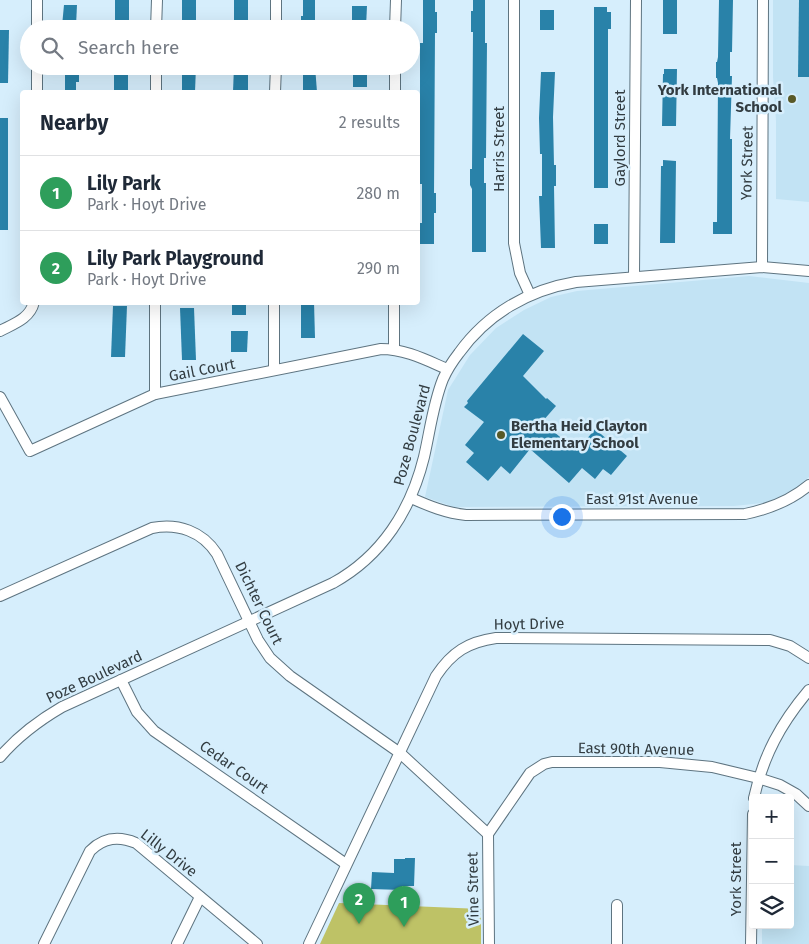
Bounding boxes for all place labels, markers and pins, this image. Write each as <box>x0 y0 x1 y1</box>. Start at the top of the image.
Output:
place label: York International School <box>657 81 783 116</box>
marker: York International School <box>786 93 798 105</box>
place label: Bertha Heid Clayton Elementary School <box>511 417 647 452</box>
marker: Bertha Heid Clayton Elementary School <box>495 429 507 441</box>
pin: 2 <box>343 883 375 924</box>
pin: 1 <box>388 886 420 927</box>

